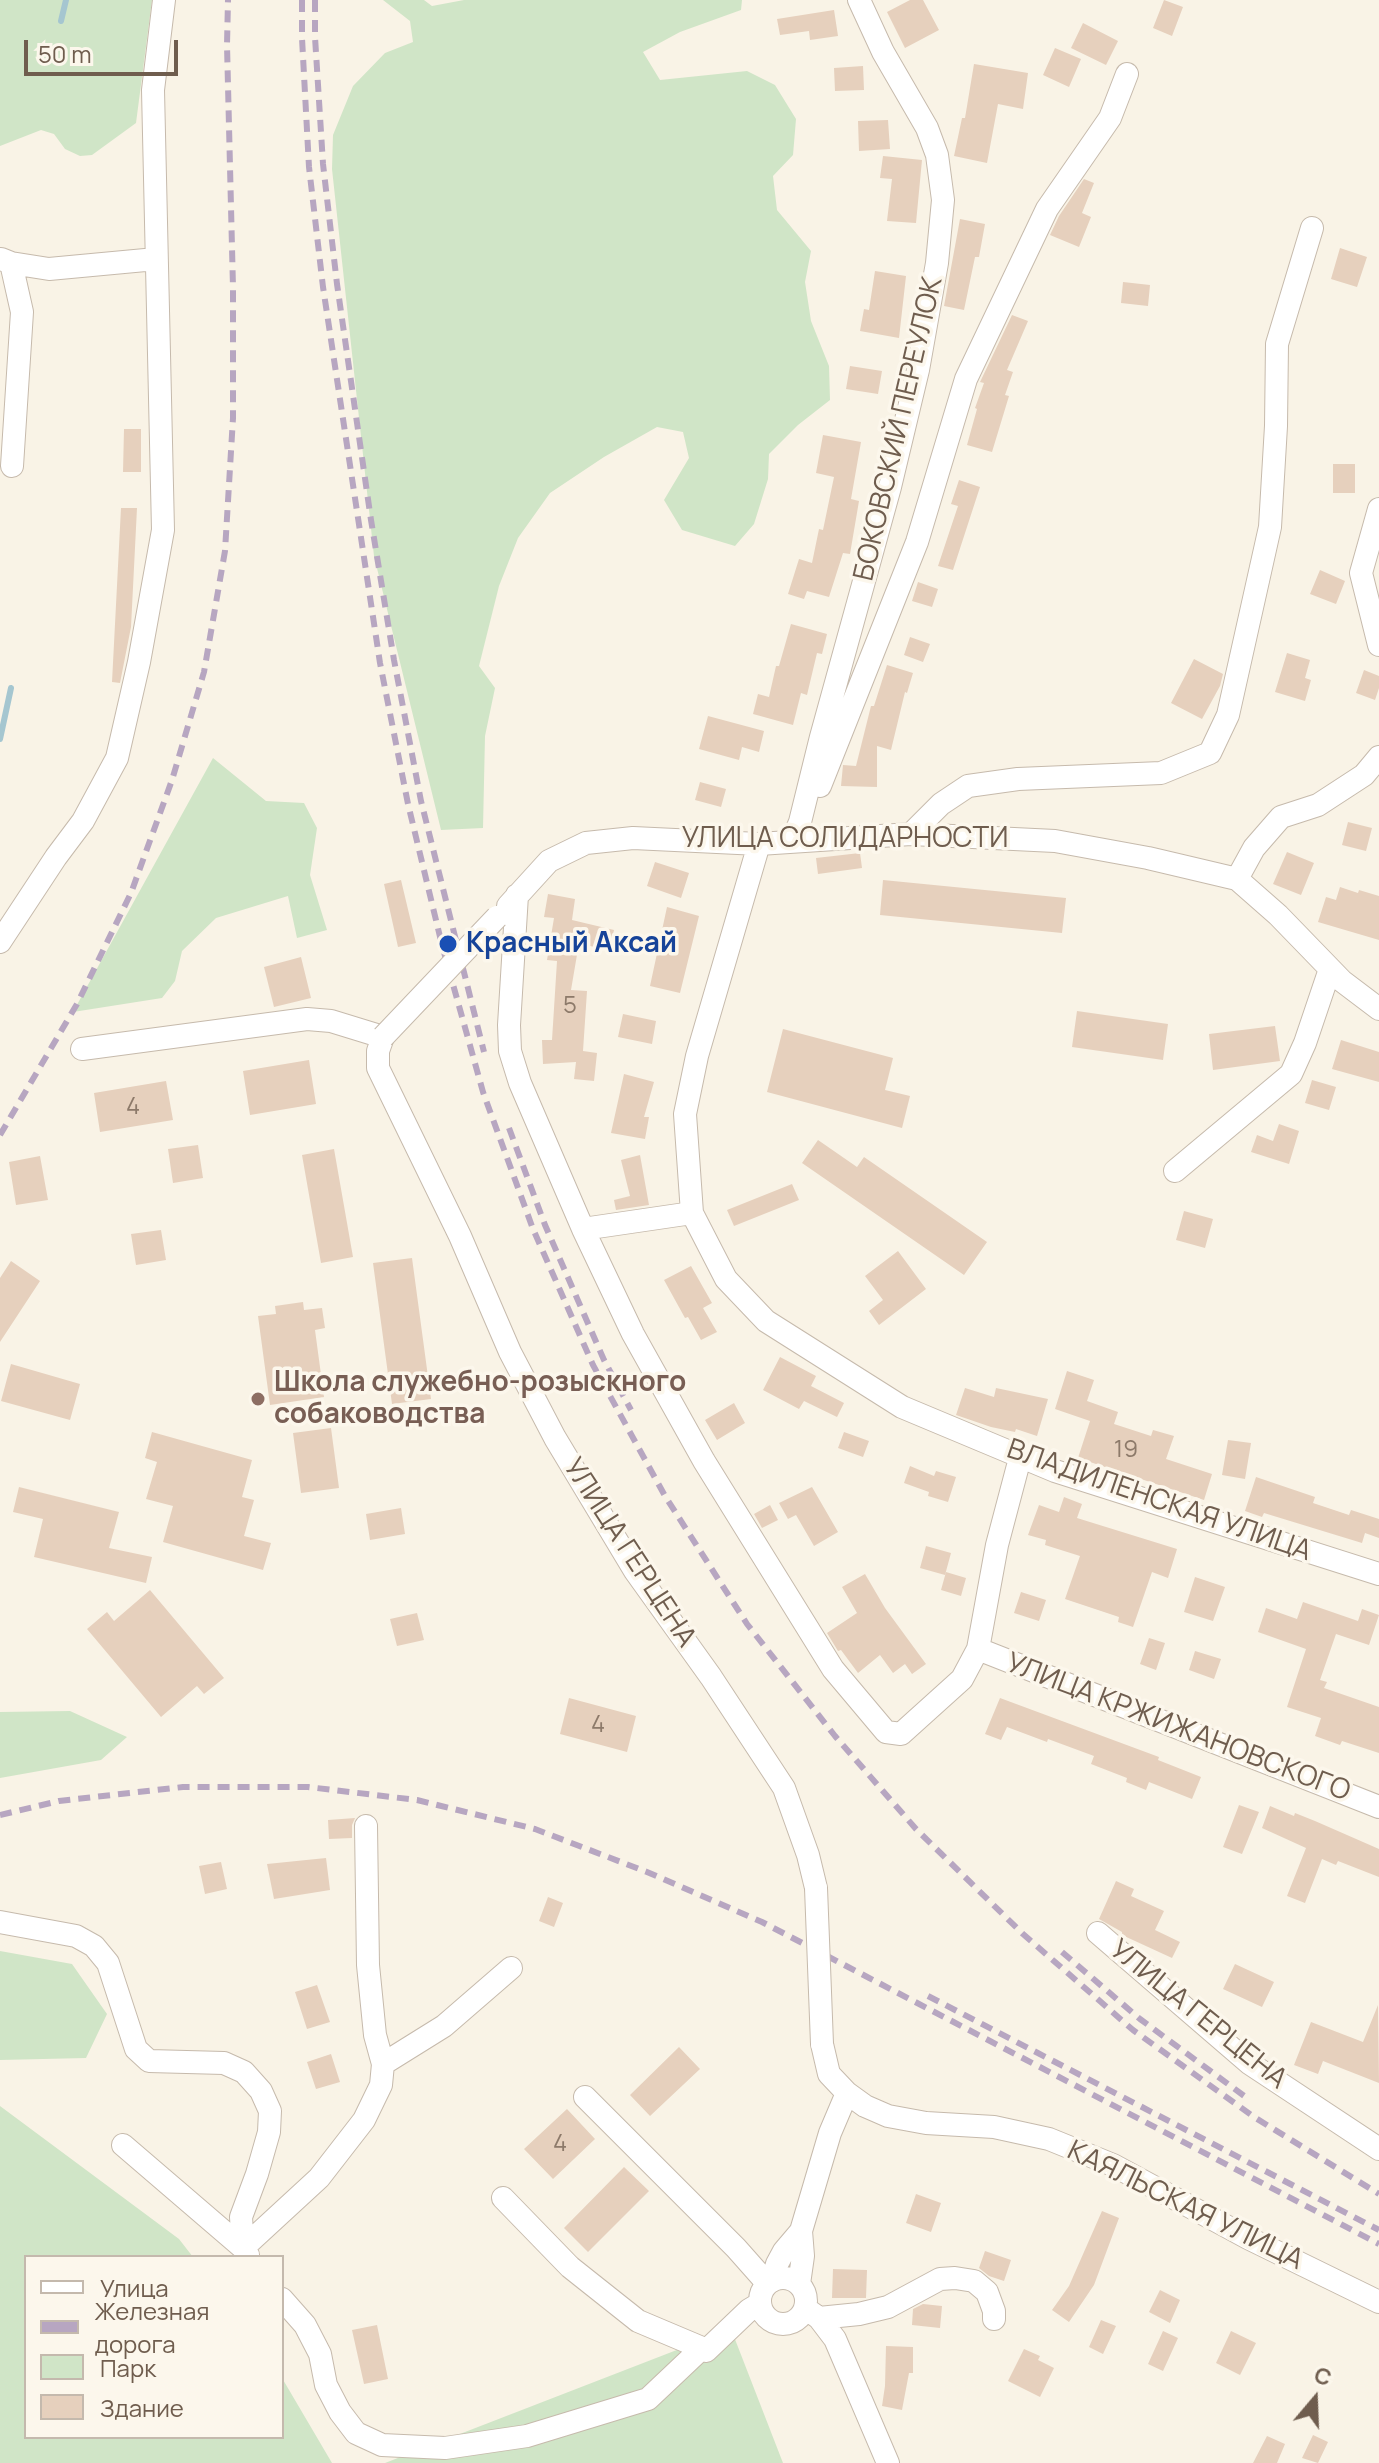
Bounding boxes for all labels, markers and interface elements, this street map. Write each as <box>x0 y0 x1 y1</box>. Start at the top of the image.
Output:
scale bar <box>28 24 182 74</box>
text: 50 m <box>38 37 92 70</box>
street label: БОКОВСКИЙ ПЕРЕУЛОК <box>848 274 950 584</box>
street label: УЛИЦА СОЛИДАРНОСТИ <box>682 822 1008 856</box>
place label: Красный Аксай <box>466 927 677 961</box>
marker: Красный Аксай <box>437 933 459 955</box>
house number: 5 <box>563 992 577 1020</box>
house number: 4 <box>126 1093 140 1121</box>
place label: Школа служебно-розыскного собаководства <box>274 1366 686 1432</box>
marker: Школа служебно-розыскного собаководства <box>249 1390 267 1408</box>
street label: ВЛАДИЛЕНСКАЯ УЛИЦА <box>1002 1433 1316 1569</box>
house number: 19 <box>1114 1436 1138 1464</box>
street label: УЛИЦА ГЕРЦЕНА <box>555 1452 703 1654</box>
street label: УЛИЦА КРЖИЖАНОВСКОГО <box>1001 1647 1355 1809</box>
house number: 4 <box>591 1711 605 1739</box>
street label: УЛИЦА ГЕРЦЕНА <box>1103 1933 1293 2097</box>
house number: 4 <box>553 2130 567 2158</box>
street label: КАЯЛЬСКАЯ УЛИЦА <box>1061 2134 1309 2278</box>
legend <box>24 2255 284 2439</box>
text: Улица <box>100 2271 169 2304</box>
text: Железная дорога <box>95 2294 210 2360</box>
text: Парк <box>100 2351 156 2384</box>
north arrow <box>1275 2359 1355 2439</box>
text: С <box>1310 2359 1335 2393</box>
text: Здание <box>100 2391 184 2424</box>

